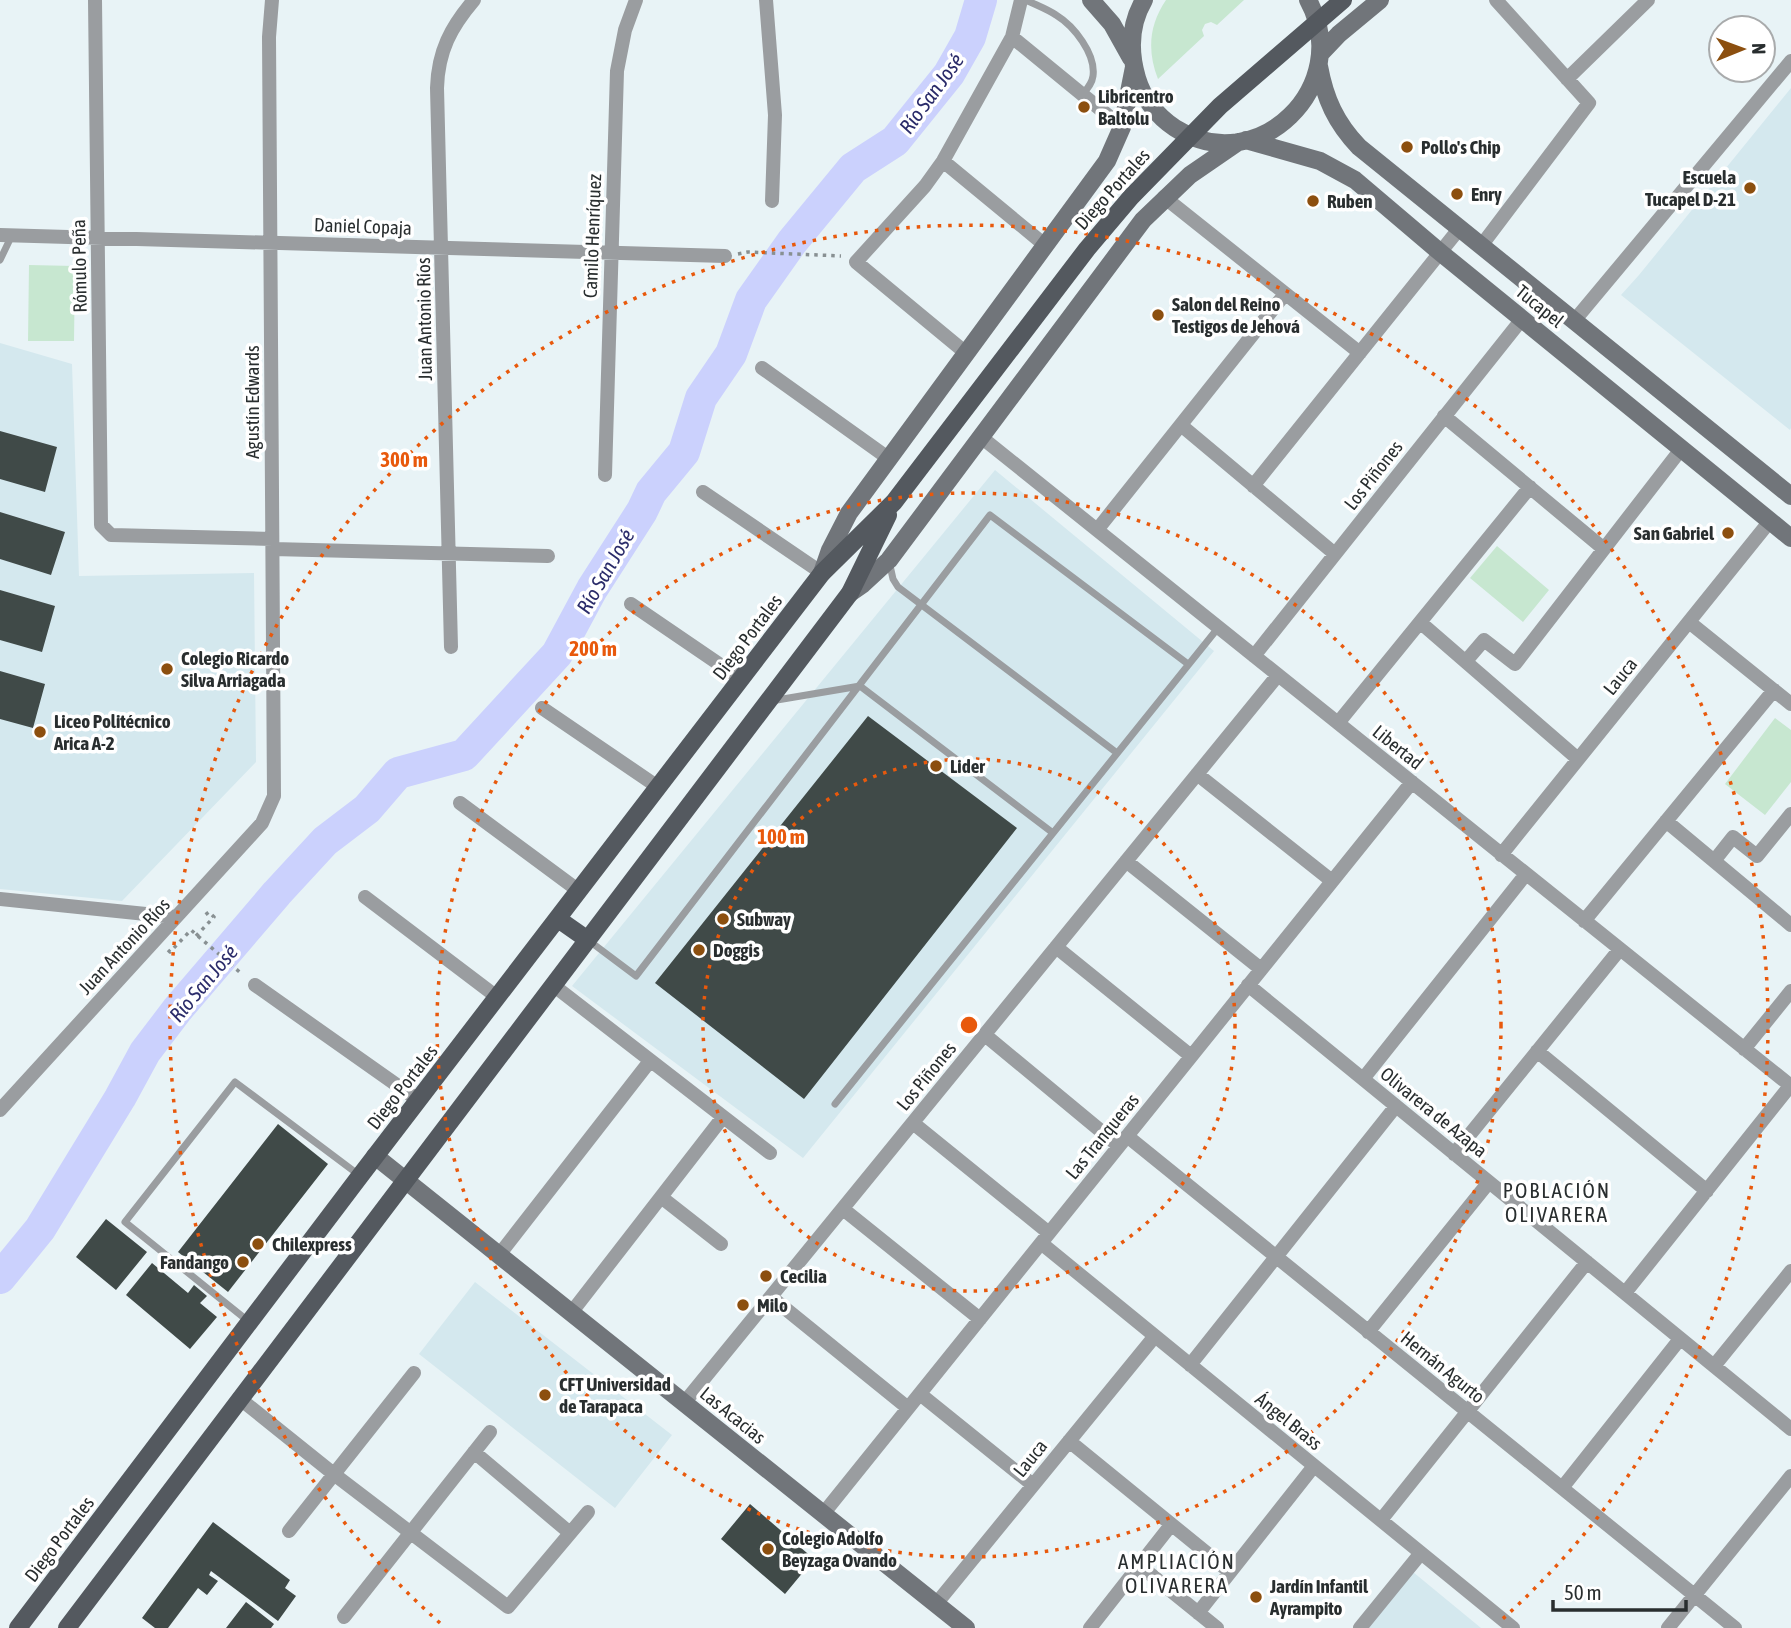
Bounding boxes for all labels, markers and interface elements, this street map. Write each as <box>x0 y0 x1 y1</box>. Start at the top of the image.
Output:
north arrow <box>1707 14 1777 84</box>
text: N <box>1748 43 1770 55</box>
water label: Río San José <box>894 48 968 138</box>
place label: Libricentro Baltolu <box>1098 85 1174 129</box>
marker: Libricentro Baltolu <box>1076 99 1092 115</box>
place label: Pollo's Chip <box>1421 136 1501 158</box>
marker: Pollo's Chip <box>1399 139 1415 155</box>
street label: Diego Portales <box>1070 144 1154 234</box>
place label: Escuela Tucapel D-21 <box>1645 166 1736 210</box>
street label: Camilo Henríquez <box>579 173 605 299</box>
marker: Escuela Tucapel D-21 <box>1742 180 1758 196</box>
place label: Enry <box>1471 183 1502 205</box>
marker: Enry <box>1449 186 1465 202</box>
place label: Ruben <box>1327 190 1373 212</box>
marker: Ruben <box>1305 193 1321 209</box>
street label: Daniel Copaja <box>314 213 412 239</box>
street label: Rómulo Peña <box>67 219 91 313</box>
street label: Juan Antonio Ríos <box>412 257 436 381</box>
street label: Tucapel <box>1512 280 1568 332</box>
place label: Salon del Reino Testigos de Jehová <box>1172 293 1300 337</box>
marker: Salon del Reino Testigos de Jehová <box>1150 307 1166 323</box>
street label: Agustín Edwards <box>241 345 263 459</box>
street label: Los Piñones <box>1339 436 1407 514</box>
text: 300 m <box>380 447 428 471</box>
place label: San Gabriel <box>1634 522 1715 544</box>
water label: Río San José <box>571 525 639 617</box>
marker: San Gabriel <box>1720 525 1736 541</box>
street label: Diego Portales <box>708 590 786 684</box>
text: 200 m <box>569 636 617 660</box>
place label: Colegio Ricardo Silva Arriagada <box>181 647 289 691</box>
street label: Lauca <box>1598 653 1642 699</box>
marker: Colegio Ricardo Silva Arriagada <box>159 661 175 677</box>
place label: Liceo Politécnico Arica A-2 <box>53 710 171 754</box>
street label: Libertad <box>1369 720 1427 774</box>
marker: Liceo Politécnico Arica A-2 <box>32 724 48 740</box>
place label: Lider <box>950 755 985 777</box>
marker: Lider <box>928 758 944 774</box>
text: 100 m <box>757 824 805 848</box>
street label: Juan Antonio Ríos <box>74 893 174 999</box>
place label: Subway <box>737 908 791 930</box>
marker: Subway <box>715 911 731 927</box>
place label: Doggis <box>713 939 760 961</box>
water label: Río San José <box>164 940 242 1026</box>
marker: Doggis <box>691 942 707 958</box>
centre of rings <box>957 1013 981 1037</box>
street label: Los Piñones <box>892 1037 960 1115</box>
street label: Diego Portales <box>362 1040 442 1134</box>
street label: Olivarera de Azapa <box>1376 1062 1492 1162</box>
street label: Las Tranqueras <box>1061 1089 1143 1183</box>
district label: POBLACIÓN OLIVARERA <box>1503 1178 1611 1226</box>
place label: Chilexpress <box>272 1233 352 1255</box>
marker: Chilexpress <box>250 1236 266 1252</box>
place label: Fandango <box>160 1251 229 1273</box>
marker: Fandango <box>235 1254 251 1270</box>
place label: Cecilia <box>780 1265 827 1287</box>
marker: Cecilia <box>758 1268 774 1284</box>
place label: Milo <box>757 1294 788 1316</box>
marker: Milo <box>735 1297 751 1313</box>
street label: Hernán Agurto <box>1397 1327 1489 1408</box>
place label: CFT Universidad de Tarapaca <box>559 1373 671 1417</box>
street label: Las Acacias <box>696 1382 770 1448</box>
marker: CFT Universidad de Tarapaca <box>537 1387 553 1403</box>
street label: Ángel Brass <box>1251 1388 1327 1455</box>
street label: Lauca <box>1008 1435 1052 1481</box>
street label: Diego Portales <box>20 1492 98 1586</box>
place label: Colegio Adolfo Beyzaga Ovando <box>782 1527 897 1571</box>
marker: Colegio Adolfo Beyzaga Ovando <box>760 1541 776 1557</box>
district label: AMPLIACIÓN OLIVARERA <box>1118 1549 1236 1597</box>
scale bar <box>1553 1568 1686 1612</box>
place label: Jardín Infantil Ayrampito <box>1269 1575 1369 1619</box>
text: 50 m <box>1564 1580 1602 1604</box>
marker: Jardín Infantil Ayrampito <box>1248 1589 1264 1605</box>

